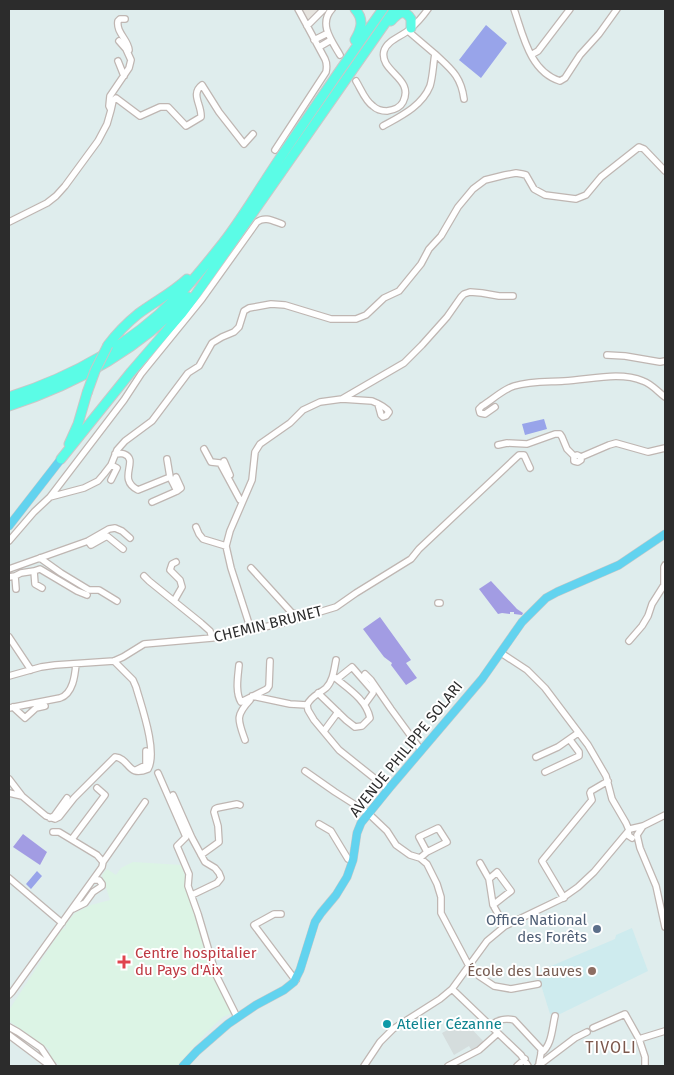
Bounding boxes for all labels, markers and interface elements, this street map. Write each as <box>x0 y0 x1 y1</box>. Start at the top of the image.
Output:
street label: CHEMIN BRUNET <box>212 602 324 646</box>
street label: AVENUE PHILIPPE SOLARI <box>346 677 466 821</box>
place label: Office National des Forêts <box>486 911 588 946</box>
marker: Office National des Forêts <box>591 923 603 935</box>
place label: Centre hospitalier du Pays d'Aix <box>135 944 257 979</box>
marker: Centre hospitalier du Pays d'Aix <box>117 955 131 969</box>
place label: École des Lauves <box>467 962 582 980</box>
marker: École des Lauves <box>586 965 598 977</box>
place label: Atelier Cézanne <box>397 1015 502 1033</box>
marker: Atelier Cézanne <box>381 1018 393 1030</box>
district label: TIVOLI <box>585 1038 637 1057</box>

